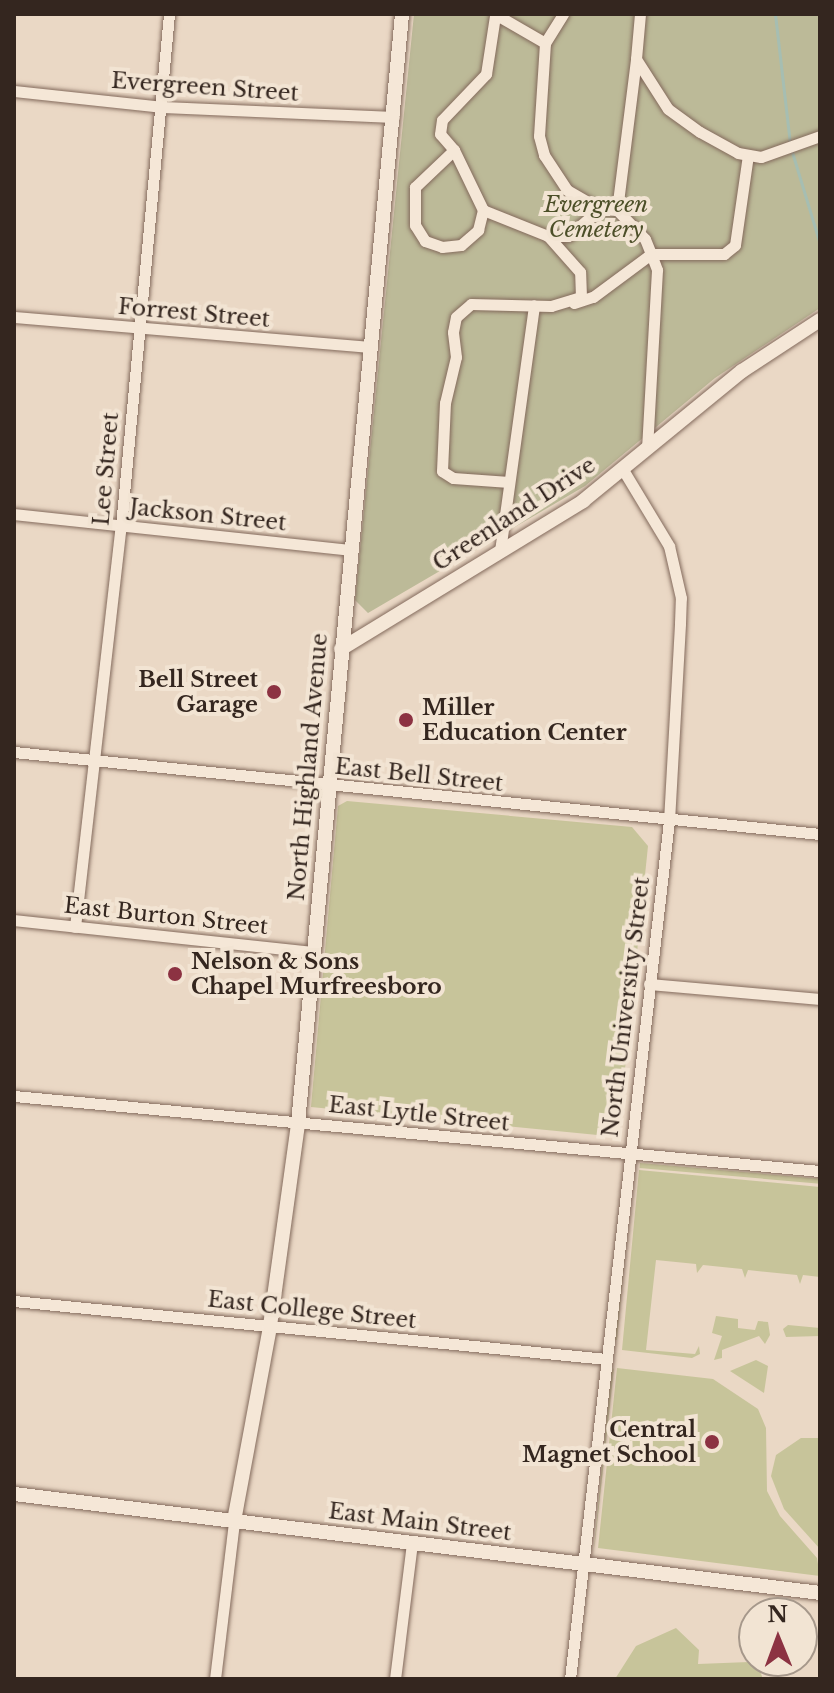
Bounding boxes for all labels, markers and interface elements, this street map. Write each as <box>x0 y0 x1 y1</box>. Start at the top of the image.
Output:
street label: Evergreen Street <box>110 67 300 107</box>
park label: Evergreen Cemetery <box>544 191 648 242</box>
street label: Forrest Street <box>117 293 271 333</box>
street label: Lee Street <box>88 411 124 527</box>
street label: Greenland Drive <box>428 452 600 576</box>
street label: Jackson Street <box>128 494 288 536</box>
street label: North Highland Avenue <box>283 632 333 902</box>
place label: Bell Street Garage <box>138 666 258 718</box>
marker: Bell Street Garage <box>265 683 283 701</box>
place label: Miller Education Center <box>422 694 627 746</box>
marker: Miller Education Center <box>397 711 415 729</box>
street label: East Bell Street <box>334 753 504 797</box>
street label: North University Street <box>597 875 655 1139</box>
street label: East Burton Street <box>63 892 269 940</box>
place label: Nelson & Sons Chapel Murfreesboro <box>191 948 442 1000</box>
marker: Nelson & Sons Chapel Murfreesboro <box>166 965 184 983</box>
street label: East Lytle Street <box>327 1091 511 1137</box>
street label: East College Street <box>206 1286 418 1334</box>
place label: Central Magnet School <box>522 1416 696 1468</box>
marker: Central Magnet School <box>703 1433 721 1451</box>
street label: East Main Street <box>327 1498 513 1546</box>
north arrow <box>738 1597 818 1677</box>
text: N <box>767 1601 788 1628</box>

